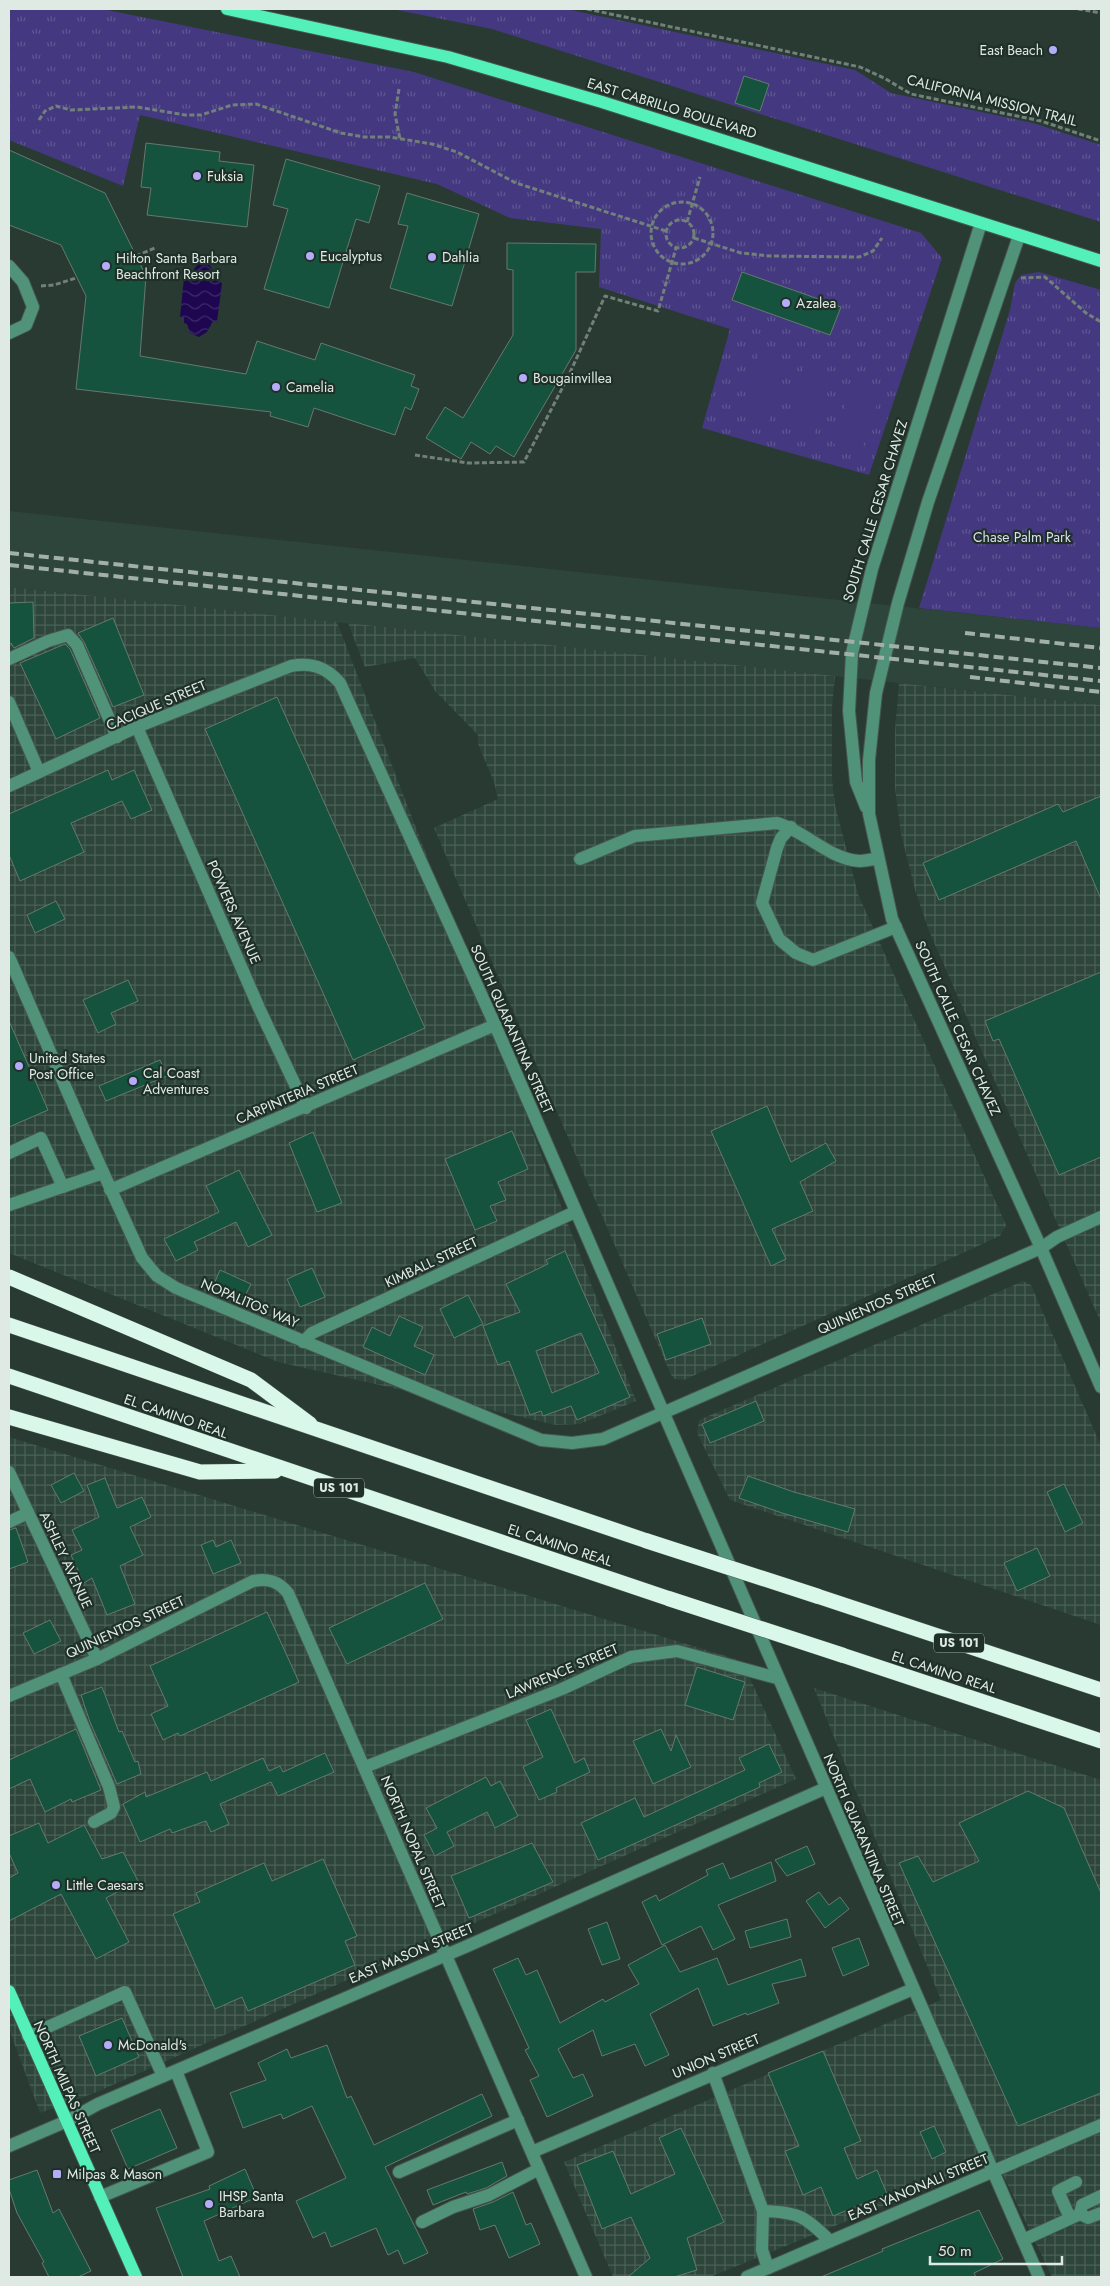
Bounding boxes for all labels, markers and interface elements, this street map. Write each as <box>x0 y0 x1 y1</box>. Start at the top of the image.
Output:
place label: East Beach <box>980 40 1043 60</box>
marker: East Beach <box>1047 44 1059 56</box>
street label: CALIFORNIA MISSION TRAIL <box>905 69 1080 131</box>
street label: EAST CABRILLO BOULEVARD <box>585 73 759 143</box>
place label: Fuksia <box>207 166 243 186</box>
marker: Fuksia <box>191 170 203 182</box>
place label: Eucalyptus <box>320 246 383 266</box>
place label: Dahlia <box>442 247 479 267</box>
place label: Hilton Santa Barbara Beachfront Resort <box>116 248 237 284</box>
marker: Eucalyptus <box>304 250 316 262</box>
marker: Dahlia <box>426 251 438 263</box>
marker: Hilton Santa Barbara Beachfront Resort <box>100 260 112 272</box>
place label: Azalea <box>796 293 836 313</box>
marker: Azalea <box>780 297 792 309</box>
place label: Bougainvillea <box>533 368 612 388</box>
marker: Bougainvillea <box>517 372 529 384</box>
place label: Camelia <box>286 377 334 397</box>
marker: Camelia <box>270 381 282 393</box>
street label: SOUTH CALLE CESAR CHAVEZ <box>838 417 912 605</box>
park label: Chase Palm Park <box>973 527 1072 547</box>
street label: CACIQUE STREET <box>103 675 210 735</box>
street label: POWERS AVENUE <box>202 857 266 967</box>
street label: SOUTH CALLE CESAR CHAVEZ <box>910 937 1006 1119</box>
street label: SOUTH QUARANTINA STREET <box>466 941 559 1117</box>
place label: United States Post Office <box>29 1048 106 1084</box>
street label: CARPINTERIA STREET <box>233 1059 362 1129</box>
marker: United States Post Office <box>13 1060 25 1072</box>
place label: Cal Coast Adventures <box>143 1063 209 1099</box>
marker: Cal Coast Adventures <box>127 1075 139 1087</box>
street label: KIMBALL STREET <box>381 1232 481 1292</box>
street label: QUINIENTOS STREET <box>814 1268 940 1339</box>
street label: NOPALITOS WAY <box>198 1273 302 1333</box>
street label: EL CAMINO REAL <box>121 1389 231 1443</box>
road number: US 101 <box>314 1479 364 1498</box>
street label: ASHLEY AVENUE <box>35 1508 97 1612</box>
street label: EL CAMINO REAL <box>505 1519 615 1572</box>
street label: QUINIENTOS STREET <box>62 1591 188 1663</box>
road number: US 101 <box>934 1634 984 1652</box>
street label: LAWRENCE STREET <box>503 1638 622 1704</box>
street label: EL CAMINO REAL <box>889 1646 999 1699</box>
street label: NORTH QUARANTINA STREET <box>819 1751 910 1930</box>
street label: NORTH NOPAL STREET <box>376 1772 450 1912</box>
place label: Little Caesars <box>66 1875 144 1895</box>
marker: Little Caesars <box>50 1879 62 1891</box>
street label: EAST MASON STREET <box>346 1918 477 1988</box>
street label: NORTH MILPAS STREET <box>29 2017 105 2157</box>
street label: UNION STREET <box>669 2028 763 2083</box>
place label: McDonald's <box>118 2035 187 2055</box>
marker: McDonald's <box>102 2039 114 2051</box>
street label: EAST YANONALI STREET <box>845 2148 992 2226</box>
place label: Milpas & Mason <box>67 2164 162 2184</box>
marker: Milpas & Mason <box>51 2168 63 2180</box>
place label: IHSP Santa Barbara <box>219 2186 284 2222</box>
marker: IHSP Santa Barbara <box>203 2198 215 2210</box>
scale bar <box>930 2234 1062 2266</box>
text: 50 m <box>938 2240 972 2262</box>

